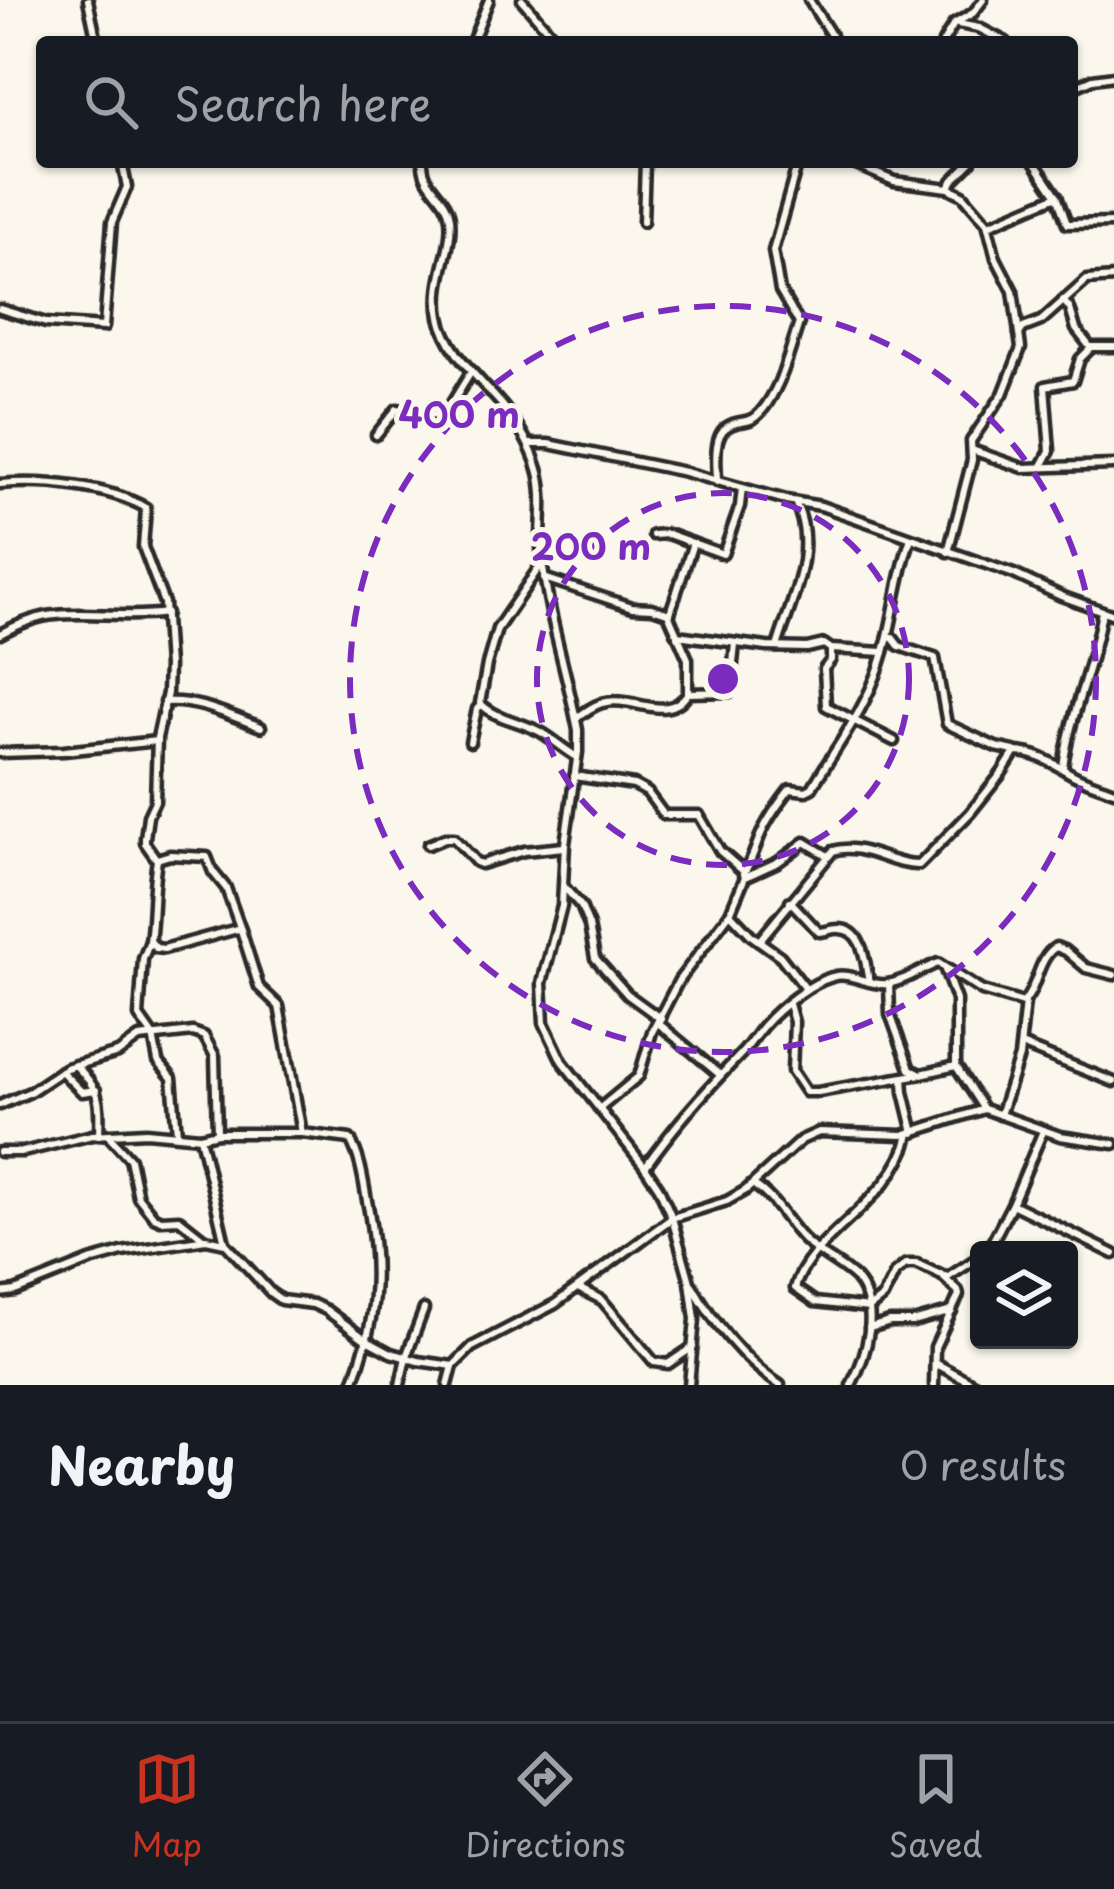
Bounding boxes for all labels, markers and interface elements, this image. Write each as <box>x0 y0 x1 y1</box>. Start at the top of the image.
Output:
search box <box>36 36 1078 168</box>
text: Search here <box>174 68 431 136</box>
icon: search <box>78 69 144 135</box>
text: 400 m <box>398 386 520 440</box>
text: 200 m <box>531 518 651 572</box>
centre of rings <box>702 658 744 700</box>
map controls <box>970 1241 1078 1349</box>
button: layers <box>970 1241 1078 1349</box>
text: Nearby <box>48 1425 235 1502</box>
text: 0 results <box>900 1434 1066 1493</box>
tab: Map <box>132 1746 202 1868</box>
tab: Directions <box>465 1746 626 1868</box>
tab: Saved <box>889 1746 982 1868</box>

